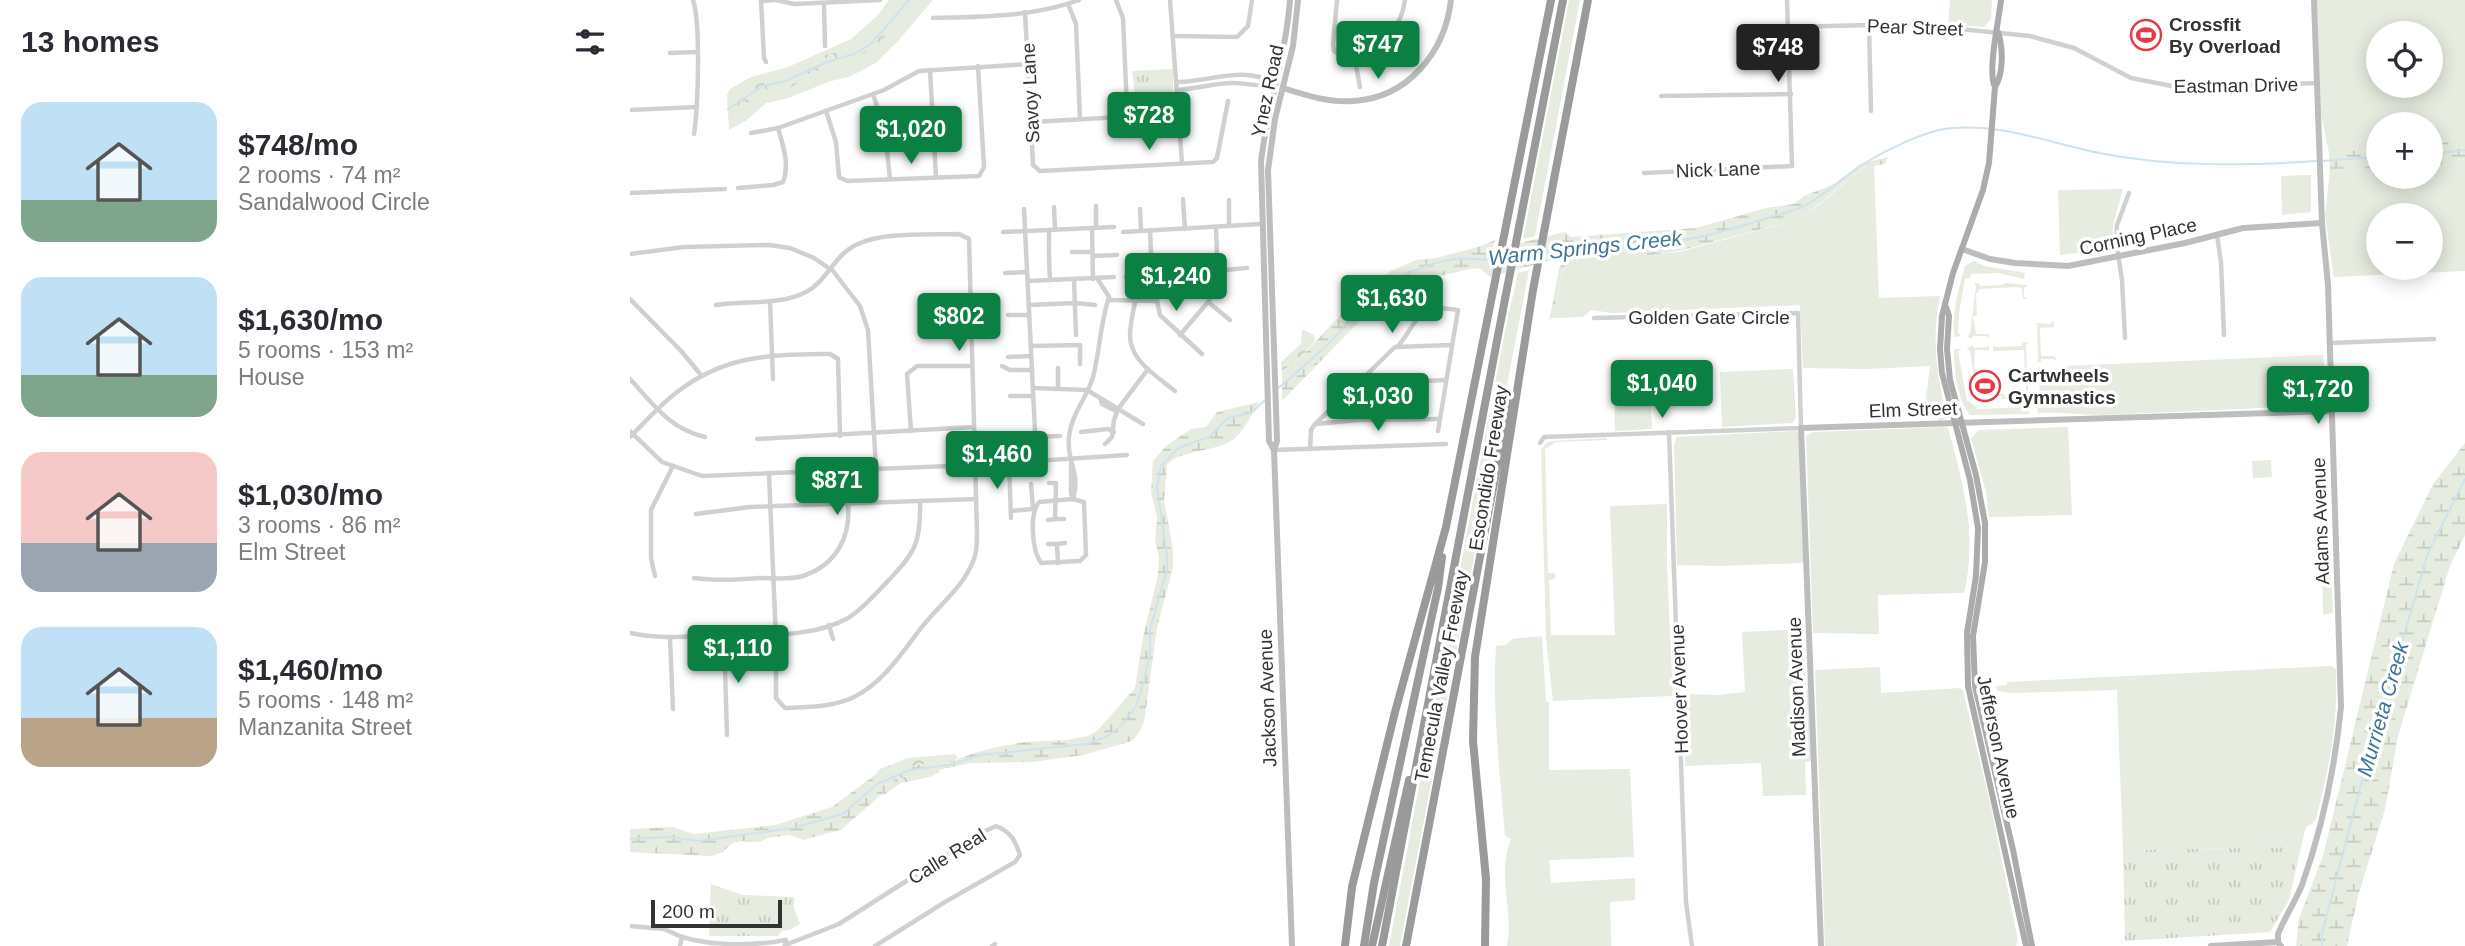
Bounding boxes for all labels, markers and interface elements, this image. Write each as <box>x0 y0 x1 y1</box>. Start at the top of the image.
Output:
place label: Crossfit By Overload <box>2169 14 2281 57</box>
street label: Pear Street <box>1867 15 1964 40</box>
sports icon: Crossfit By Overload <box>2129 18 2163 52</box>
map controls <box>2366 21 2443 280</box>
button: locate <box>2366 21 2443 98</box>
pin: $747 <box>1337 22 1419 81</box>
icon: filters <box>571 23 609 61</box>
pin: $748 <box>1737 24 1819 84</box>
text: 13 homes <box>21 25 159 58</box>
text: $747 <box>1352 31 1404 57</box>
text: $748 <box>1752 34 1804 60</box>
street label: Savoy Lane <box>1017 42 1044 144</box>
street label: Ynez Road <box>1247 43 1288 139</box>
street label: Eastman Drive <box>2174 74 2298 97</box>
pin: $728 <box>1108 92 1190 152</box>
text: $728 <box>1123 102 1175 128</box>
pin: $1,020 <box>854 106 968 166</box>
button: + <box>2366 112 2443 189</box>
text: $1,020 <box>876 116 946 142</box>
text: $748/mo <box>238 128 358 161</box>
icon: home <box>77 130 161 214</box>
street label: Nick Lane <box>1675 158 1761 181</box>
text: 2 rooms · 74 m² <box>238 162 400 188</box>
text: Sandalwood Circle <box>238 189 430 215</box>
button: − <box>2366 203 2443 280</box>
street label: Corning Place <box>2078 214 2199 259</box>
water label: Warm Springs Creek <box>1487 226 1684 269</box>
pin: $1,240 <box>1119 254 1233 313</box>
text: $1,240 <box>1141 263 1211 289</box>
pin: $1,630 <box>1335 276 1449 335</box>
text: $1,630 <box>1357 285 1427 311</box>
pin: $802 <box>918 294 1000 353</box>
text: $1,630/mo <box>238 303 383 336</box>
text: $802 <box>933 303 985 329</box>
icon: home <box>77 305 161 389</box>
street label: Golden Gate Circle <box>1628 307 1790 328</box>
text: 5 rooms · 153 m² <box>238 337 413 363</box>
pin: $1,040 <box>1605 360 1719 420</box>
text: House <box>238 364 304 390</box>
place label: Cartwheels Gymnastics <box>2008 365 2116 408</box>
pin: $1,720 <box>2261 366 2375 426</box>
sports icon: Cartwheels Gymnastics <box>1968 369 2002 403</box>
text: $1,040 <box>1627 370 1697 396</box>
pin: $1,030 <box>1321 374 1435 433</box>
text: $1,720 <box>2283 376 2353 402</box>
text: $1,030 <box>1343 383 1413 409</box>
street label: Escondido Freeway <box>1465 384 1512 552</box>
street label: Elm Street <box>1868 397 1958 422</box>
pin: $1,460 <box>940 432 1054 491</box>
text: $1,460 <box>962 441 1032 467</box>
street label: Adams Avenue <box>2308 457 2333 585</box>
pin: $871 <box>796 458 878 517</box>
text: $871 <box>811 467 863 493</box>
text: $1,030/mo <box>238 478 383 511</box>
icon: home <box>77 480 161 564</box>
text: 3 rooms · 86 m² <box>238 512 400 538</box>
text: Elm Street <box>238 539 345 565</box>
street label: Temecula Valley Freeway <box>1411 568 1472 784</box>
street label: Madison Avenue <box>1784 617 1809 757</box>
street label: Hoover Avenue <box>1667 624 1692 754</box>
pin: $1,110 <box>681 626 795 685</box>
street label: Jackson Avenue <box>1255 629 1280 767</box>
text: $1,110 <box>703 635 773 661</box>
water label: Murrieta Creek <box>2352 638 2413 779</box>
text: $1,460/mo <box>238 653 383 686</box>
icon: home <box>77 655 161 739</box>
street label: Jefferson Avenue <box>1973 673 2024 821</box>
text: 5 rooms · 148 m² <box>238 687 413 713</box>
text: Manzanita Street <box>238 714 412 740</box>
street label: Calle Real <box>905 824 990 889</box>
scale bar <box>651 897 782 929</box>
text: 200 m <box>662 901 715 922</box>

